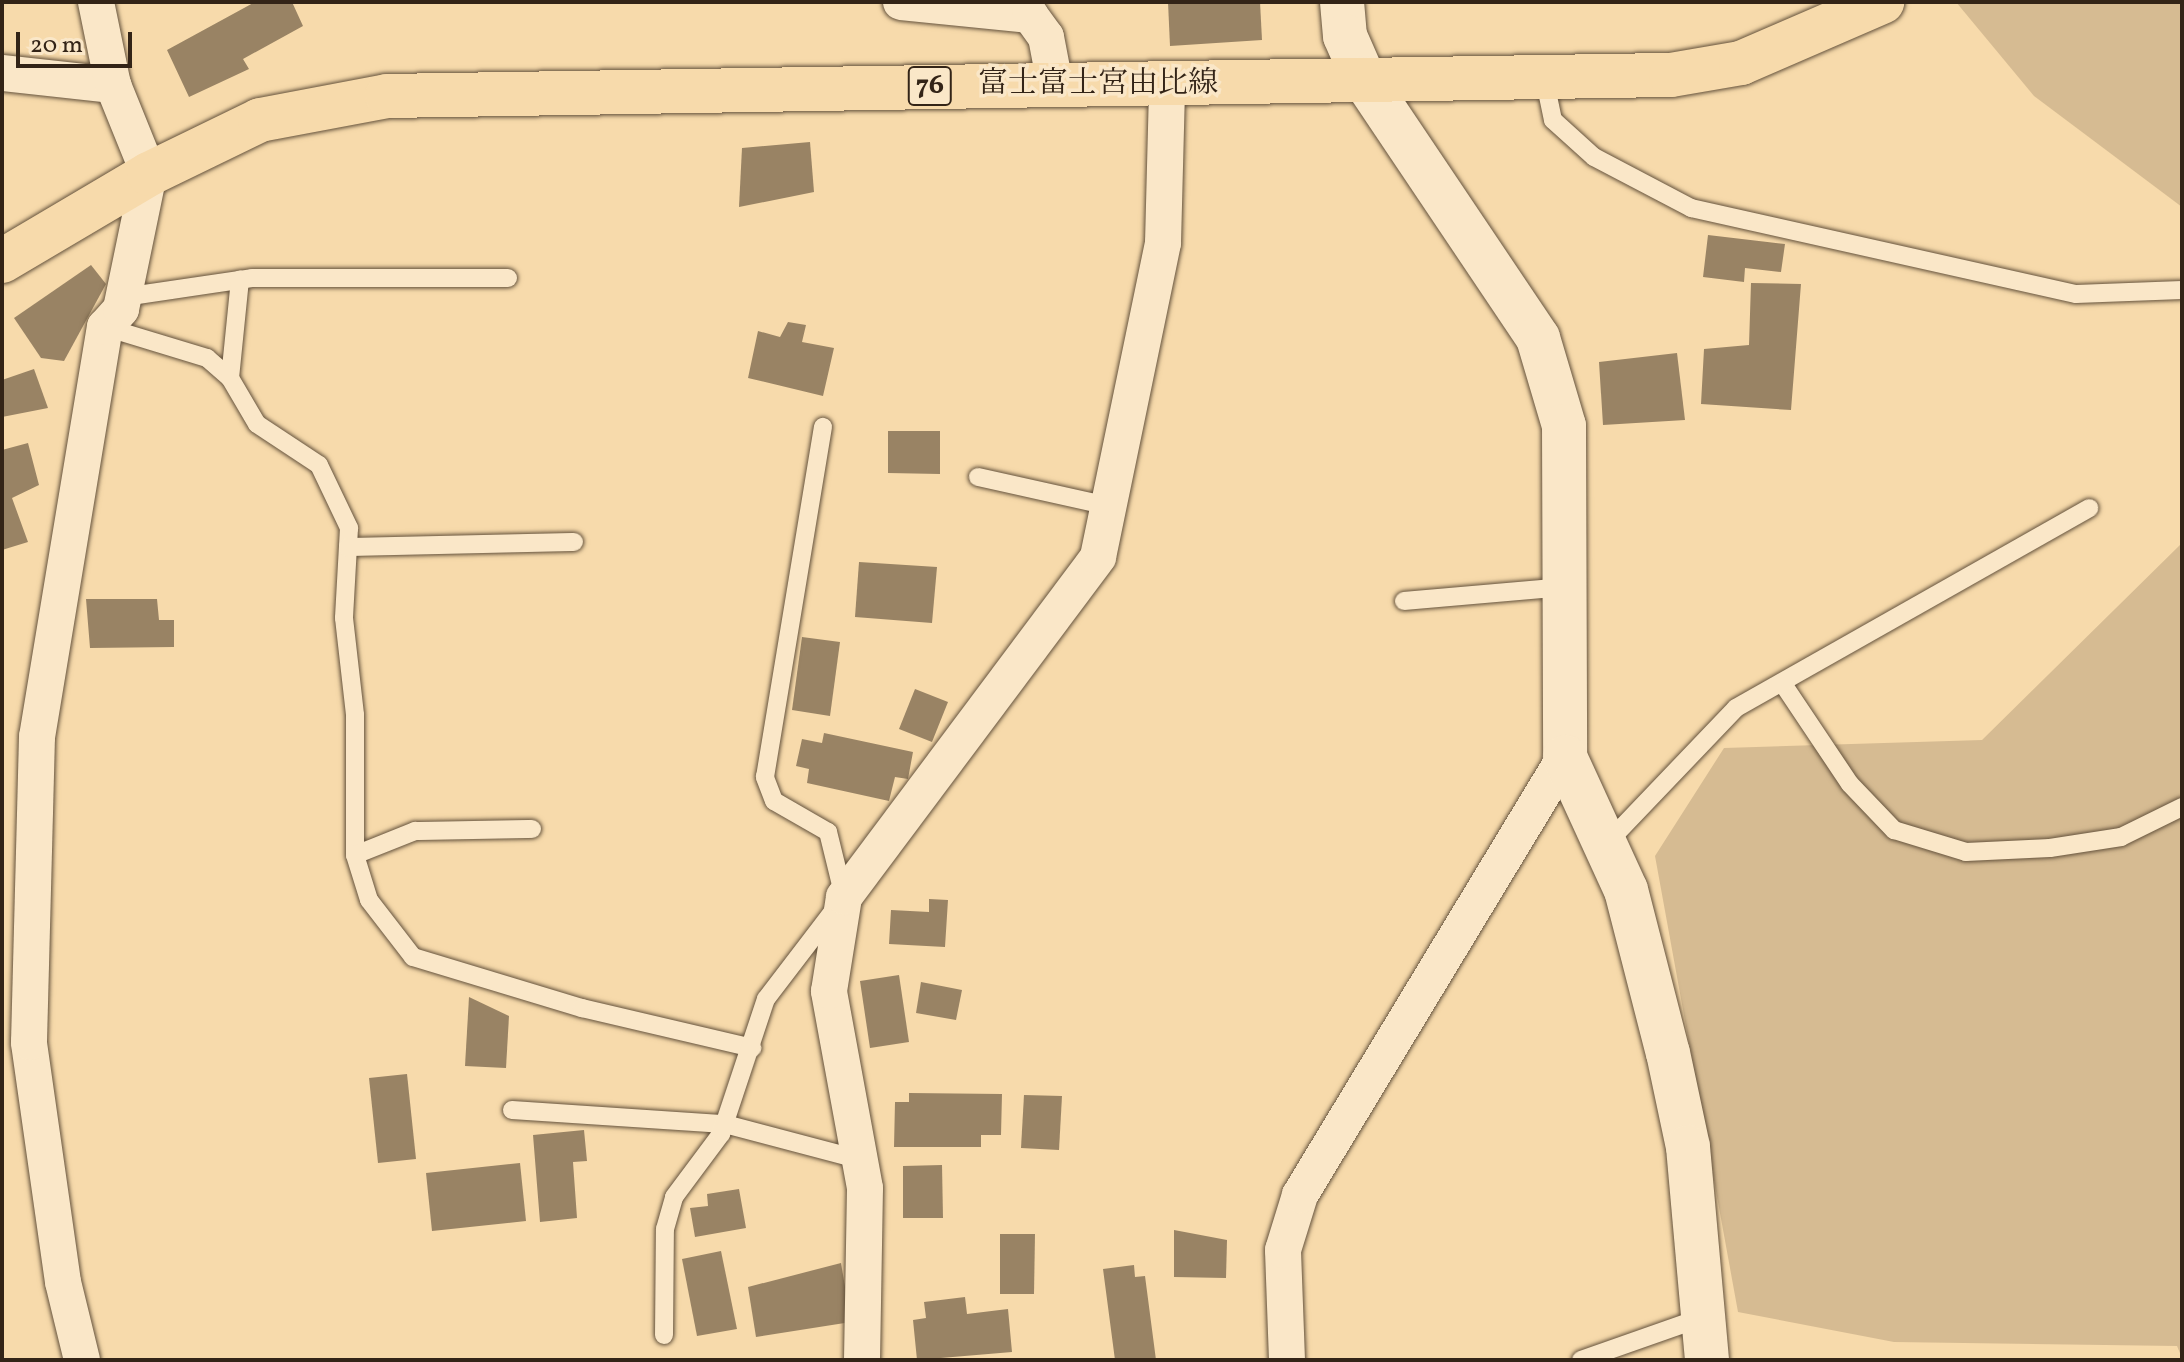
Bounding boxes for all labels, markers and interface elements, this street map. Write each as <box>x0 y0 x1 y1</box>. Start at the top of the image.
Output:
scale bar <box>20 16 136 66</box>
text: 20 m <box>30 29 83 63</box>
road number: 76 <box>906 62 954 110</box>
street label: 富士富士宮由比線 <box>978 66 1218 102</box>

